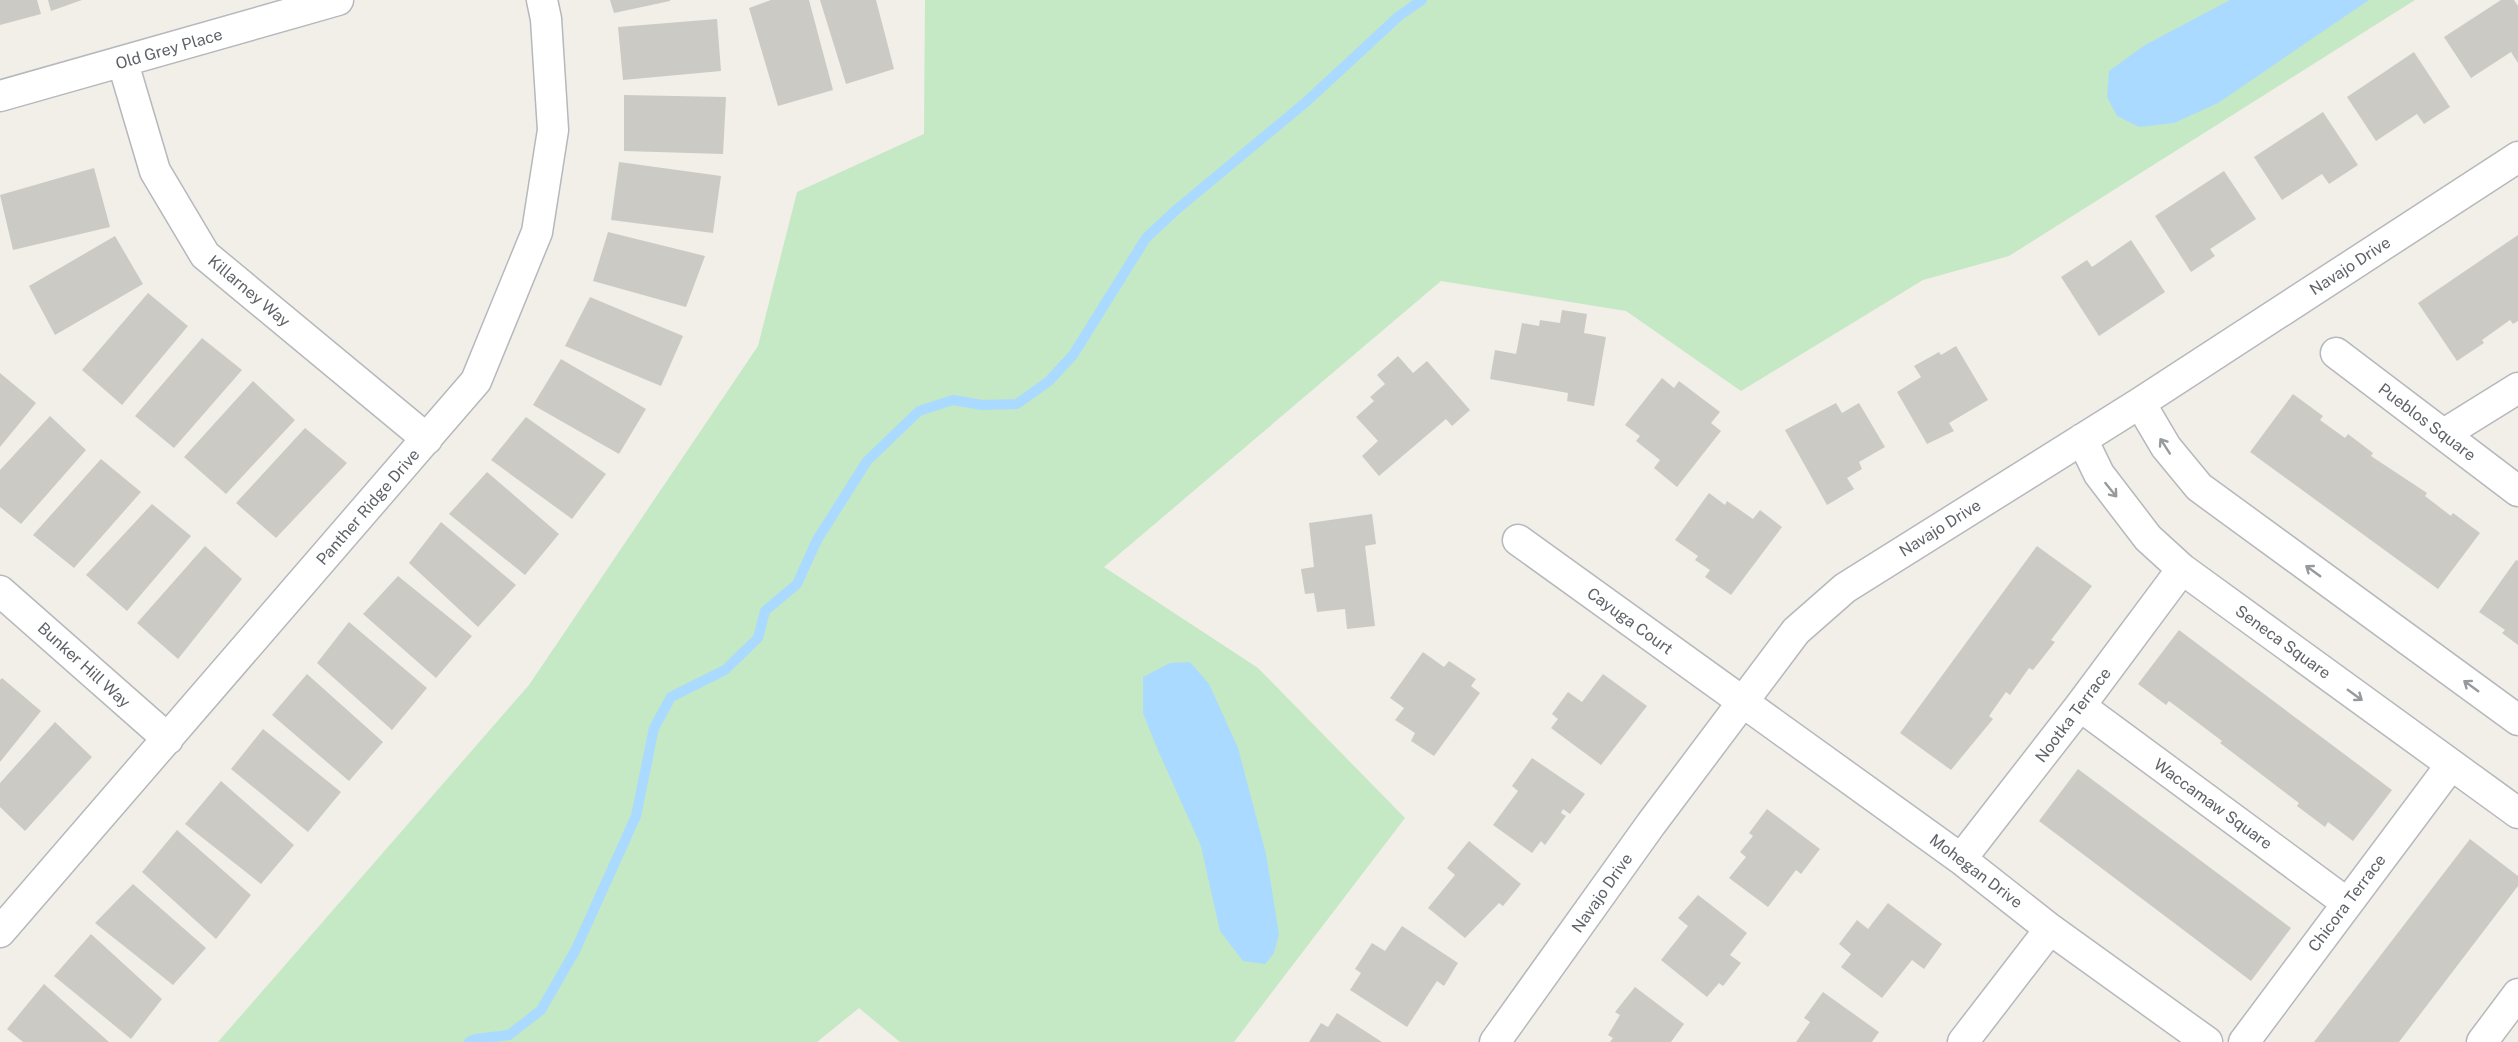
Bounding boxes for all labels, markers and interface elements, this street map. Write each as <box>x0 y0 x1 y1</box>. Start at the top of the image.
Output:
street label: Old Grey Place <box>113 25 225 73</box>
street label: Navajo Drive <box>2306 233 2394 299</box>
street label: Killarney Way <box>204 251 294 331</box>
street label: Pueblos Square <box>2375 379 2479 465</box>
one-way arrow <box>2159 437 2172 454</box>
street label: Panther Ridge Drive <box>312 445 424 569</box>
one-way arrow <box>2105 481 2118 497</box>
street label: Navajo Drive <box>1896 495 1984 561</box>
one-way arrow <box>2306 564 2322 577</box>
street label: Cayuga Court <box>1583 584 1677 658</box>
street label: Seneca Square <box>2232 601 2334 683</box>
street label: Bunker Hill Way <box>34 618 135 712</box>
street label: Nootka Terrace <box>2031 664 2115 766</box>
one-way arrow <box>2463 679 2479 692</box>
one-way arrow <box>2347 689 2363 701</box>
street label: Waccamaw Square <box>2150 755 2276 853</box>
street label: Mohegan Drive <box>1926 830 2026 912</box>
street label: Navajo Drive <box>1568 850 1636 936</box>
street label: Chicora Terrace <box>2304 851 2390 955</box>

